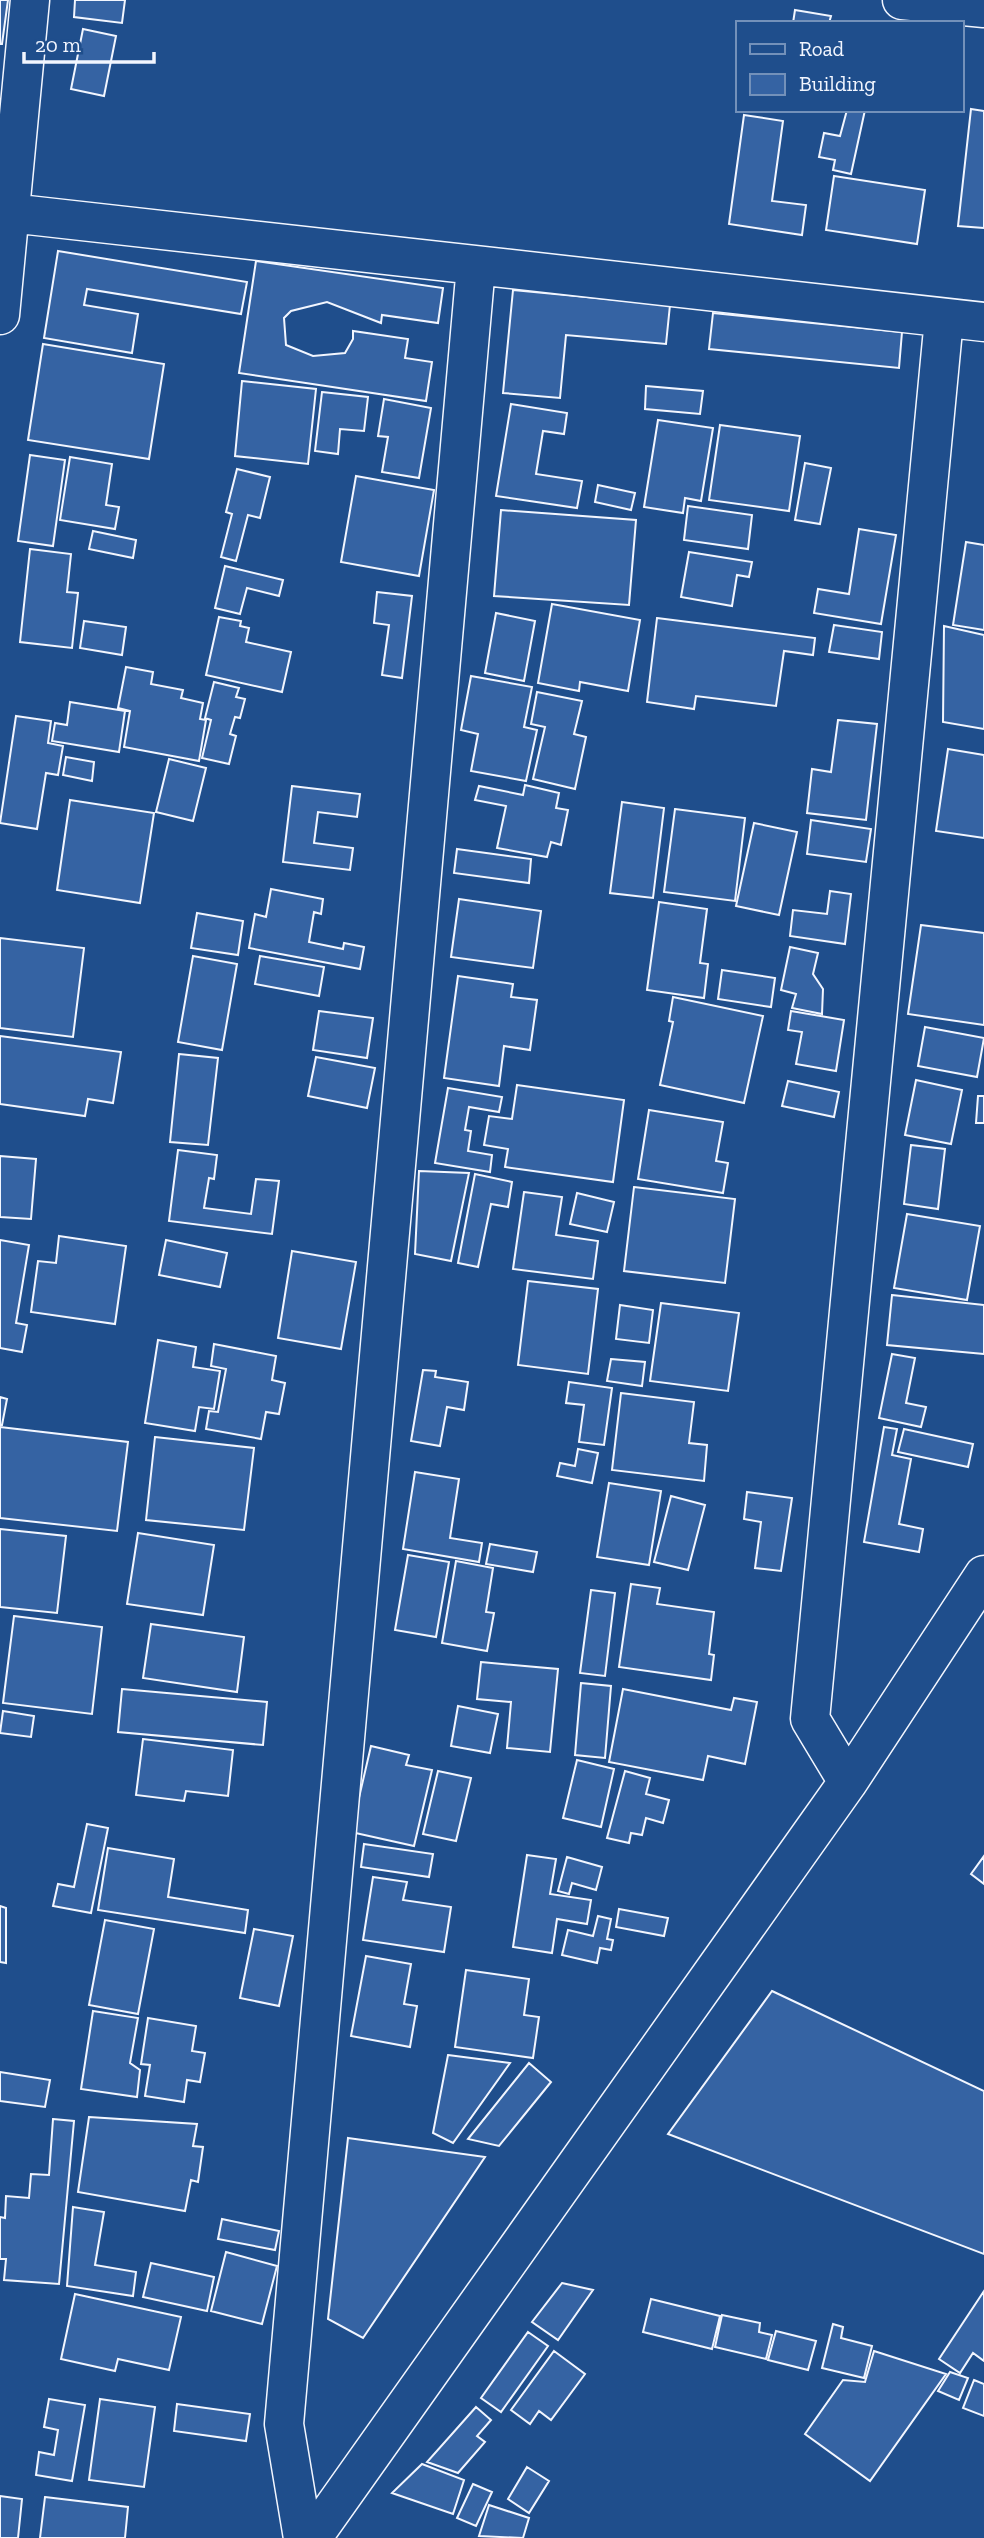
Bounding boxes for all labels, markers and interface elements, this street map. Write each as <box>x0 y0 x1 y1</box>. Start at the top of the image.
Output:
scale bar <box>24 21 154 65</box>
legend <box>736 21 963 112</box>
text: 20 m <box>35 32 81 57</box>
text: Road <box>799 36 845 61</box>
text: Building <box>799 71 876 96</box>

